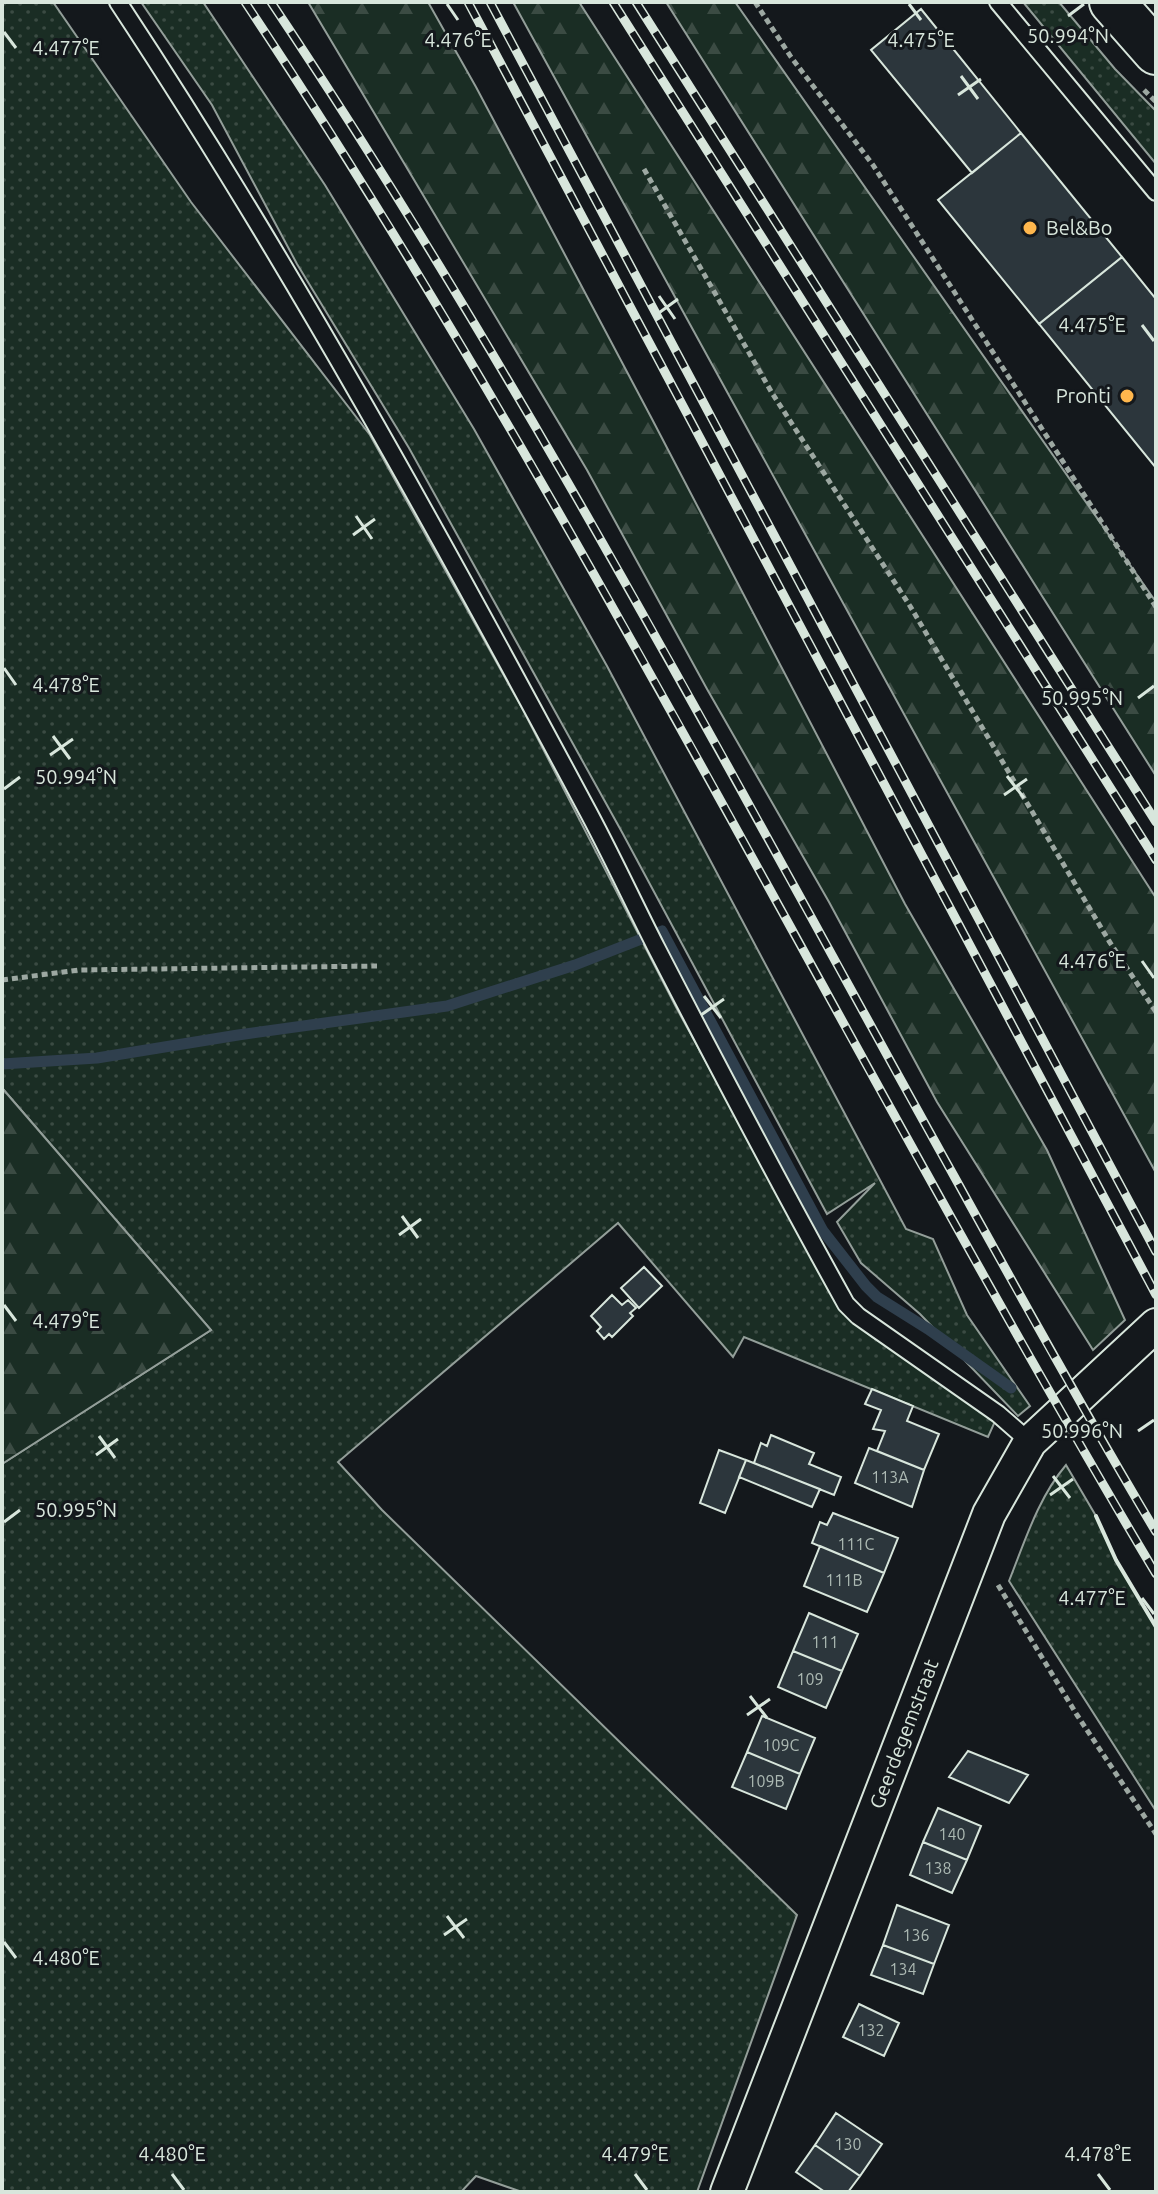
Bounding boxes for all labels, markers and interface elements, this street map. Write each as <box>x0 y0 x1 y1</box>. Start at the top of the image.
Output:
text: 50.994°N <box>1027 24 1109 47</box>
text: 4.476°E <box>424 28 492 51</box>
text: 4.475°E <box>887 28 955 51</box>
text: 4.477°E <box>32 36 100 59</box>
place label: Bel&Bo <box>1046 216 1112 239</box>
marker: Bel&Bo <box>1021 219 1039 237</box>
text: 4.475°E <box>1058 313 1126 336</box>
place label: Pronti <box>1056 384 1111 407</box>
marker: Pronti <box>1118 387 1136 405</box>
text: 4.478°E <box>32 673 100 696</box>
text: 50.995°N <box>1041 686 1123 709</box>
text: 50.994°N <box>35 765 117 788</box>
text: 4.476°E <box>1058 949 1126 972</box>
text: 4.479°E <box>32 1309 100 1332</box>
text: 50.996°N <box>1041 1419 1123 1442</box>
house number: 113A <box>871 1468 909 1486</box>
text: 50.995°N <box>35 1498 117 1521</box>
house number: 111C <box>838 1535 875 1553</box>
house number: 111B <box>825 1571 863 1589</box>
text: 4.477°E <box>1058 1586 1126 1609</box>
house number: 111 <box>811 1633 839 1651</box>
street label: Geerdegemstraat <box>864 1656 943 1812</box>
house number: 109 <box>796 1670 824 1688</box>
house number: 109C <box>763 1736 800 1754</box>
house number: 109B <box>747 1772 785 1790</box>
house number: 140 <box>938 1825 966 1843</box>
house number: 138 <box>924 1859 952 1877</box>
house number: 136 <box>902 1926 930 1944</box>
text: 4.480°E <box>32 1946 100 1969</box>
house number: 134 <box>889 1960 917 1978</box>
house number: 132 <box>857 2021 885 2039</box>
house number: 130 <box>834 2135 862 2153</box>
text: 4.480°E <box>138 2142 206 2165</box>
text: 4.479°E <box>601 2142 669 2165</box>
text: 4.478°E <box>1064 2142 1132 2165</box>

